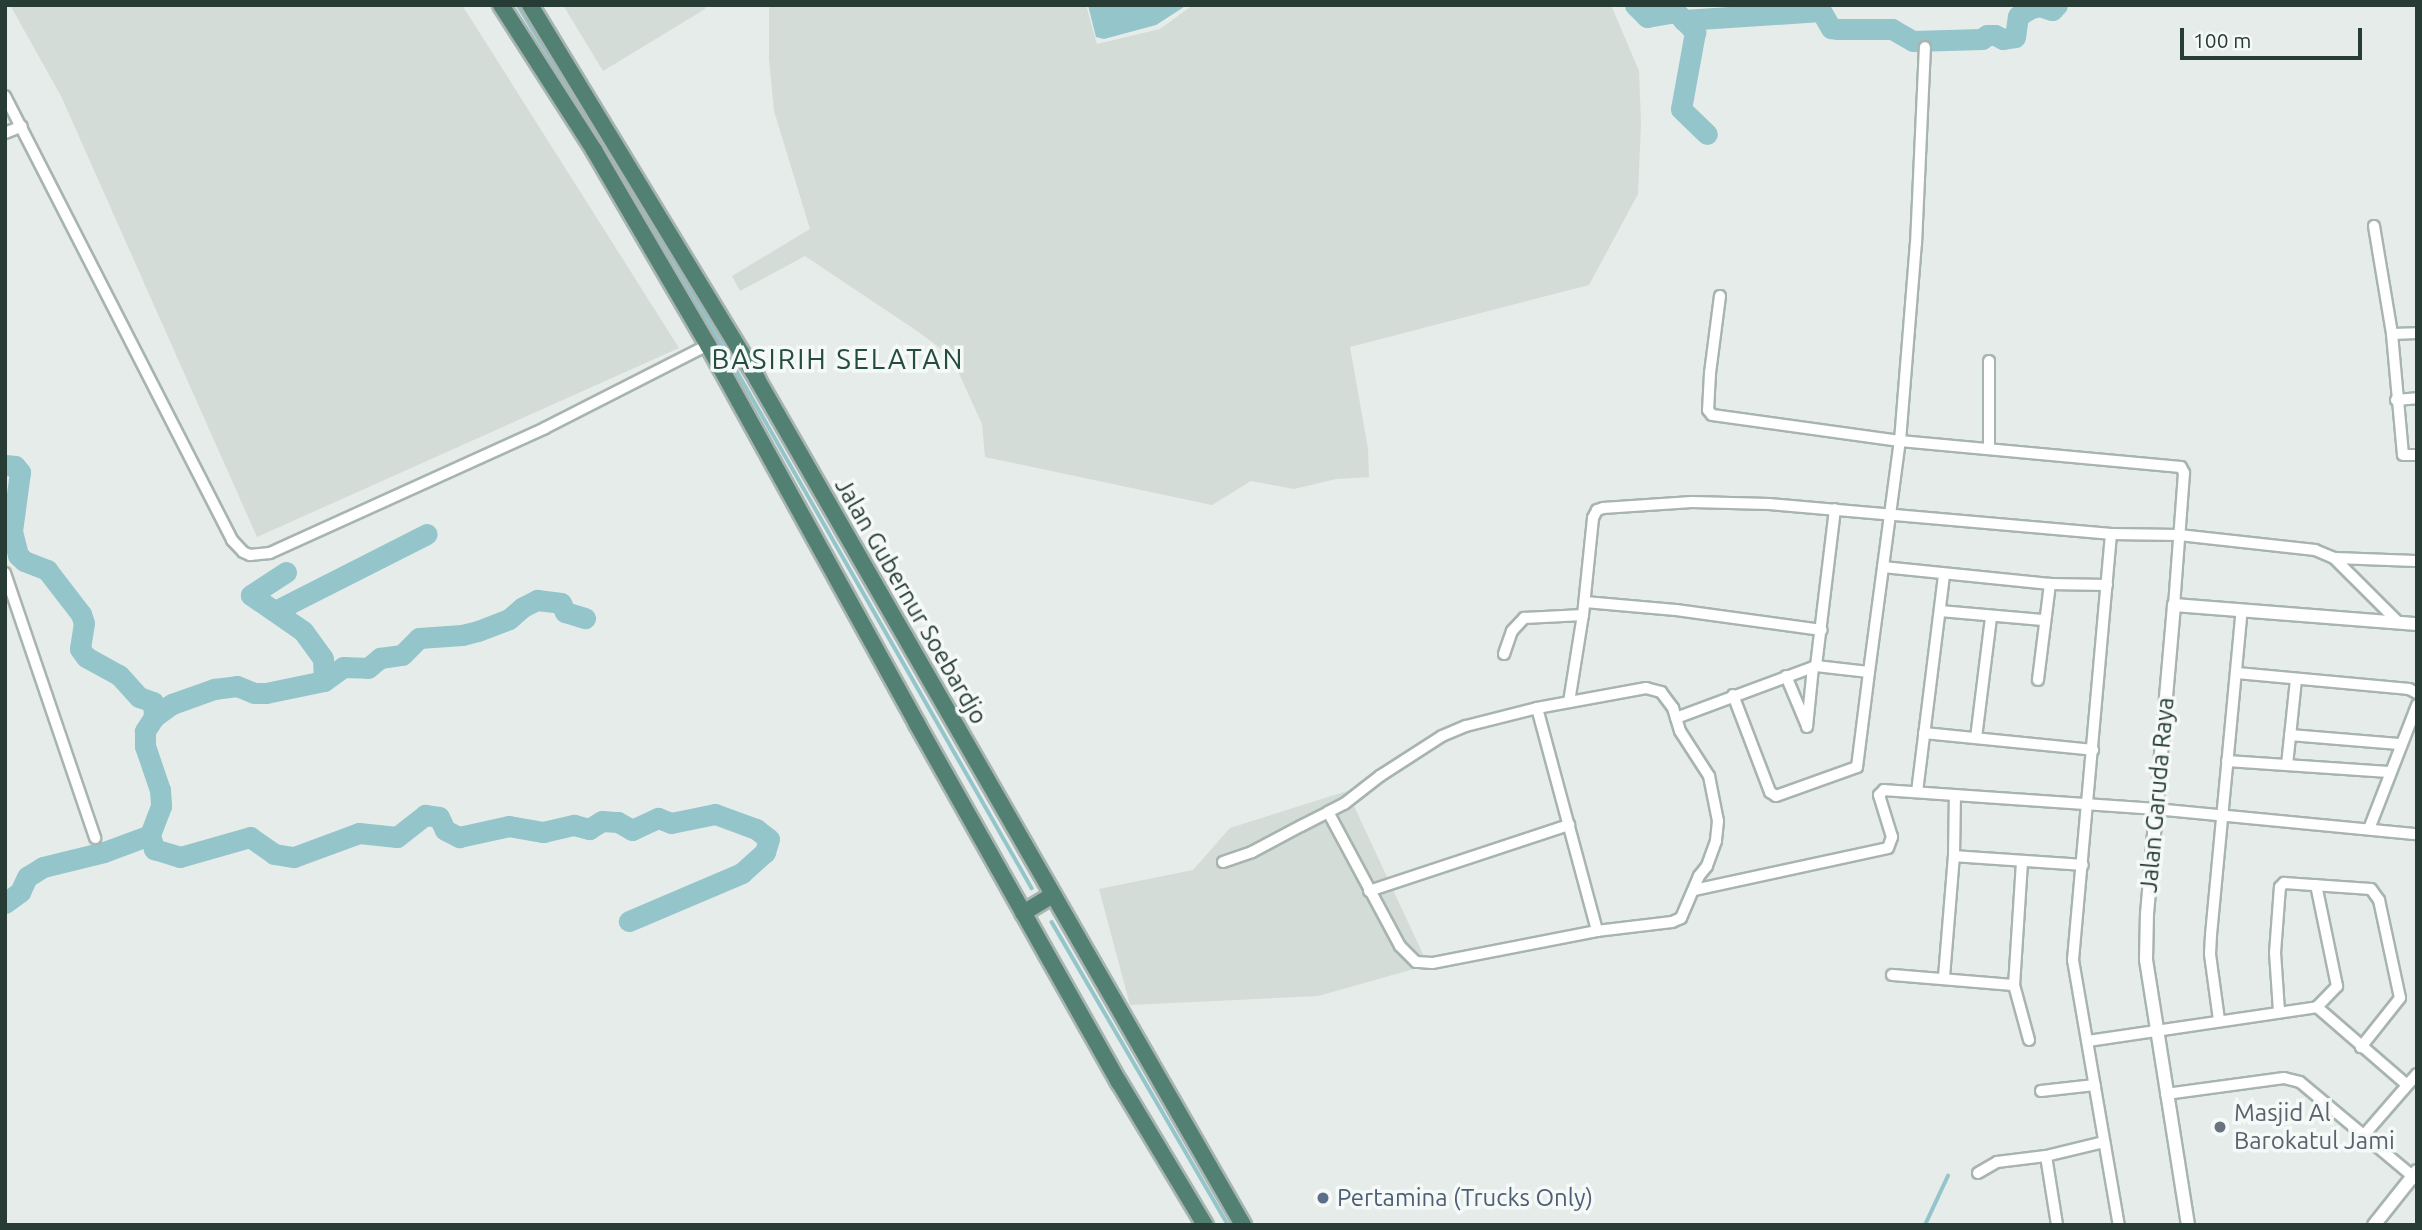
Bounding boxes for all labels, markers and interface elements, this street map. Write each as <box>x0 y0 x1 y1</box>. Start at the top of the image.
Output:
scale bar <box>2184 14 2366 58</box>
text: 100 m <box>2193 28 2251 52</box>
district label: BASIRIH SELATAN <box>713 342 963 376</box>
street label: Jalan Gubernur Soebardjo <box>829 473 993 729</box>
street label: Jalan Garuda Raya <box>2134 696 2180 894</box>
place label: Masjid Al Barokatul Jami <box>2234 1099 2395 1155</box>
marker: Masjid Al Barokatul Jami <box>2212 1119 2228 1135</box>
place label: Pertamina (Trucks Only) <box>1337 1184 1593 1212</box>
marker: Pertamina (Trucks Only) <box>1315 1190 1331 1206</box>

